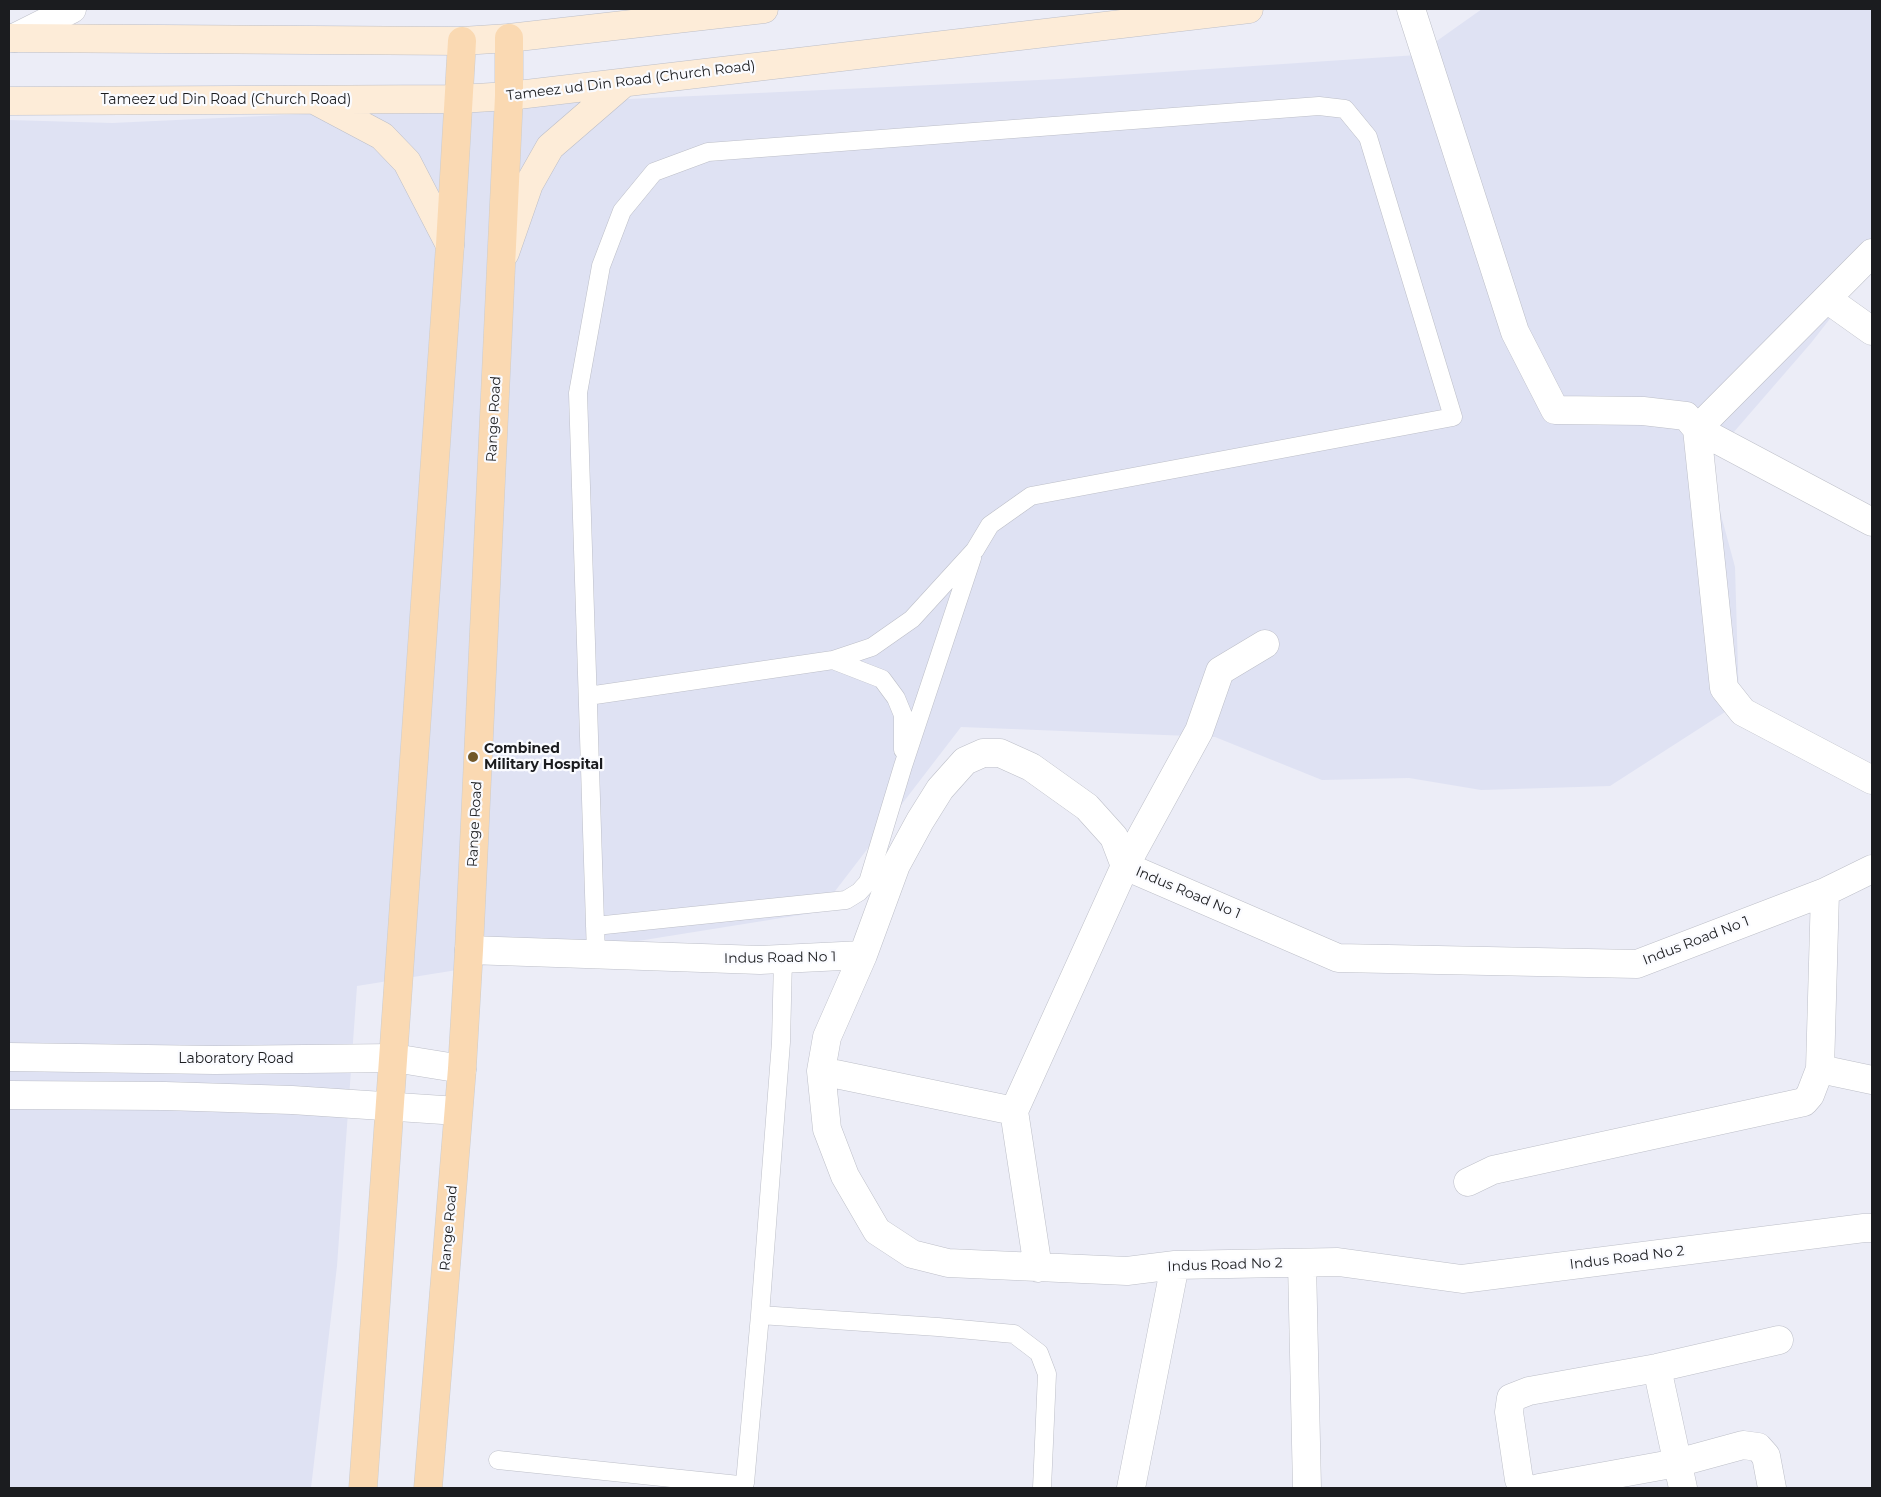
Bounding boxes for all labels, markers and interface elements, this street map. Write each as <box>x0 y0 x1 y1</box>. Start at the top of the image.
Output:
street label: Tameez ud Din Road (Church Road) <box>506 57 756 105</box>
street label: Tameez ud Din Road (Church Road) <box>101 92 351 108</box>
street label: Range Road <box>483 376 505 462</box>
place label: Combined Military Hospital <box>484 741 603 774</box>
marker: Combined Military Hospital <box>466 750 480 764</box>
street label: Range Road <box>464 781 486 867</box>
street label: Indus Road No 1 <box>1133 863 1243 923</box>
street label: Indus Road No 1 <box>1641 913 1751 969</box>
street label: Indus Road No 1 <box>724 949 836 967</box>
street label: Laboratory Road <box>178 1051 294 1067</box>
street label: Range Road <box>437 1184 461 1272</box>
street label: Indus Road No 2 <box>1569 1243 1685 1273</box>
street label: Indus Road No 2 <box>1167 1255 1283 1275</box>

